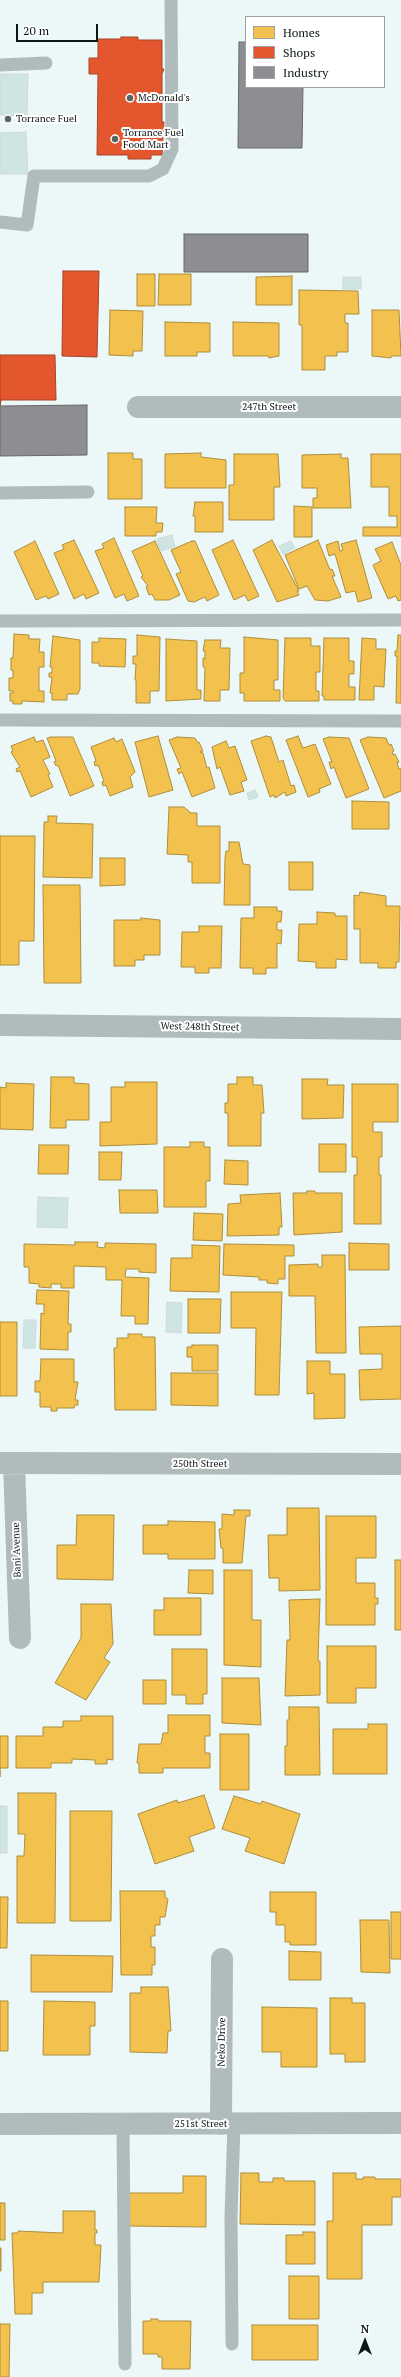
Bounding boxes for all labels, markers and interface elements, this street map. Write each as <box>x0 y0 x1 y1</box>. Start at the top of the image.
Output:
scale bar <box>18 16 100 42</box>
legend <box>245 16 385 88</box>
text: 20 m <box>23 23 49 38</box>
text: Homes <box>283 25 320 40</box>
text: Shops <box>283 45 315 60</box>
text: Industry <box>283 65 328 80</box>
place label: McDonald's <box>138 92 190 104</box>
marker: McDonald's <box>125 93 135 103</box>
place label: Torrance Fuel <box>16 113 77 125</box>
marker: Torrance Fuel <box>3 114 13 124</box>
place label: Torrance Fuel Food Mart <box>123 127 184 150</box>
marker: Torrance Fuel Food Mart <box>110 134 120 144</box>
street label: 247th Street <box>242 401 296 413</box>
street label: West 248th Street <box>160 1020 240 1034</box>
street label: 250th Street <box>173 1458 227 1470</box>
street label: Bani Avenue <box>10 1522 24 1578</box>
street label: Neko Drive <box>216 2017 228 2067</box>
street label: 251st Street <box>174 2118 228 2130</box>
north arrow <box>345 2321 385 2361</box>
text: N <box>361 2322 369 2336</box>

